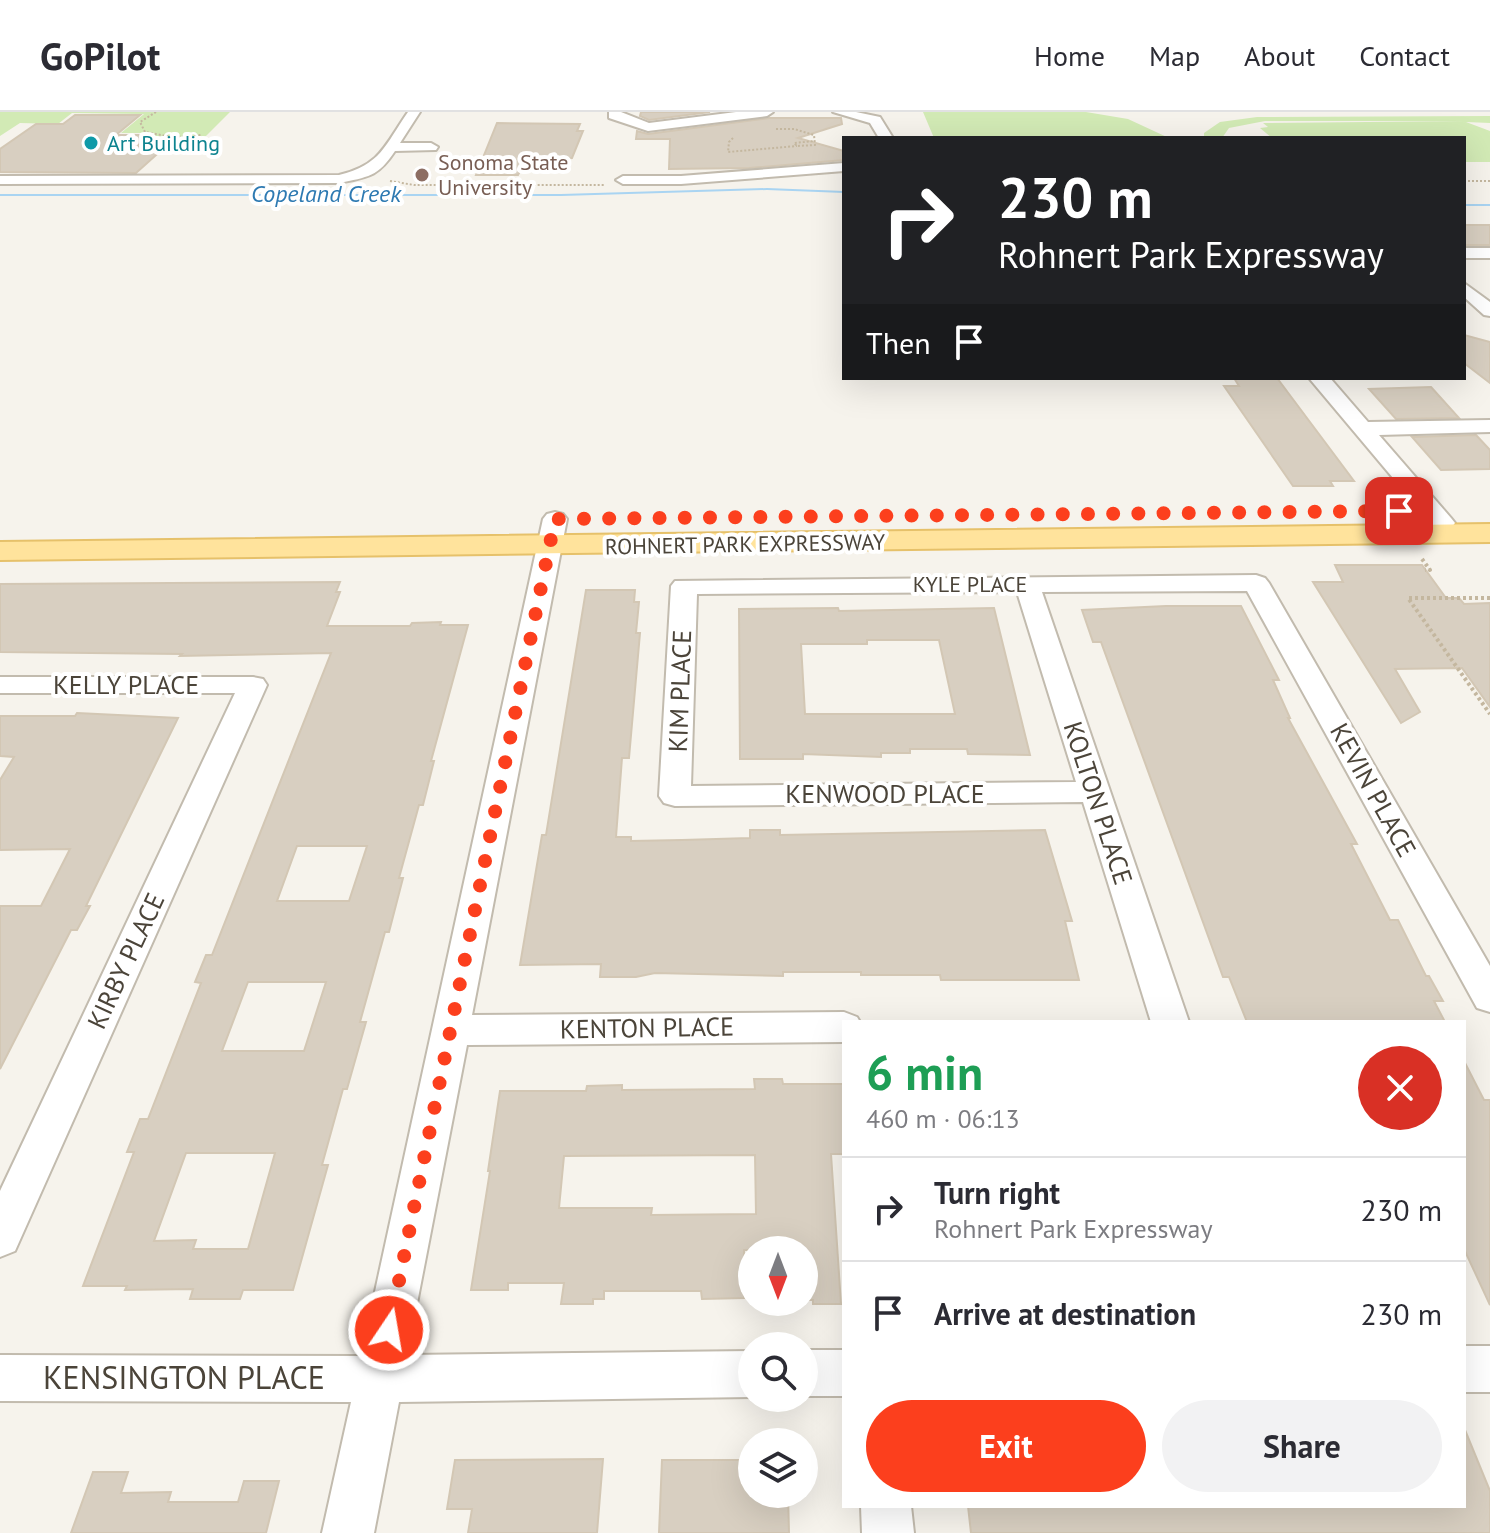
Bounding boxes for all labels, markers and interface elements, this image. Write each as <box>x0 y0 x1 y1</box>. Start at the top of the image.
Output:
text: GoPilot <box>40 31 160 80</box>
text: Home <box>1034 37 1105 74</box>
text: Map <box>1149 37 1200 74</box>
text: About <box>1244 37 1315 74</box>
text: Contact <box>1359 37 1450 74</box>
place label: Art Building <box>107 129 220 157</box>
marker: Art Building <box>82 134 100 152</box>
place label: Sonoma State University <box>438 148 568 201</box>
text: 230 m <box>998 161 1153 233</box>
marker: Sonoma State University <box>413 166 431 184</box>
icon: right <box>866 168 970 272</box>
water label: Copeland Creek <box>251 178 402 209</box>
text: Rohnert Park Expressway <box>998 231 1384 278</box>
icon: arrive <box>947 320 991 364</box>
text: Then <box>866 323 931 362</box>
pin <box>1365 477 1433 545</box>
icon: arrive <box>1377 489 1421 533</box>
street label: ROHNERT PARK EXPRESSWAY <box>605 528 886 560</box>
street label: KYLE PLACE <box>913 570 1027 598</box>
street label: KIM PLACE <box>661 629 698 753</box>
street label: KELLY PLACE <box>53 668 199 701</box>
street label: KOLTON PLACE <box>1057 717 1140 889</box>
street label: KEVIN PLACE <box>1323 717 1424 862</box>
street label: KENWOOD PLACE <box>785 777 985 810</box>
street label: KIRBY PLACE <box>80 887 171 1034</box>
street label: KENTON PLACE <box>560 1009 734 1046</box>
text: 6 min <box>866 1041 983 1103</box>
button: close <box>1358 1046 1442 1130</box>
text: 460 m · 06:13 <box>866 1102 1020 1135</box>
text: Turn right <box>934 1173 1060 1212</box>
icon: right <box>866 1187 910 1231</box>
text: 230 m <box>1361 1190 1442 1229</box>
text: Rohnert Park Expressway <box>934 1212 1213 1245</box>
north arrow <box>738 1236 818 1316</box>
map controls <box>738 1236 818 1508</box>
position arrow <box>347 1288 431 1372</box>
icon: arrive <box>866 1291 910 1335</box>
text: Arrive at destination <box>934 1294 1196 1333</box>
text: 230 m <box>1361 1294 1442 1333</box>
button: search <box>738 1332 818 1412</box>
street label: KENSINGTON PLACE <box>43 1356 325 1398</box>
button: Exit <box>866 1400 1146 1492</box>
button: Share <box>1162 1400 1442 1492</box>
button: layers <box>738 1428 818 1508</box>

